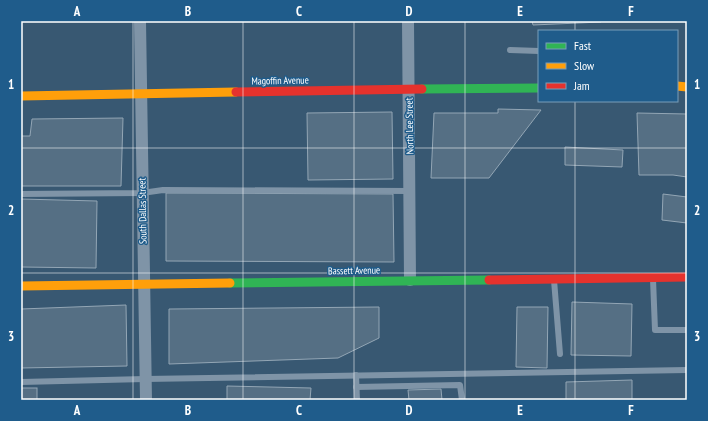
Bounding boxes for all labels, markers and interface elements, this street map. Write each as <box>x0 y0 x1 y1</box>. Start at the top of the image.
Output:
text: A <box>73 3 81 20</box>
text: B <box>185 3 191 20</box>
text: C <box>296 3 302 20</box>
text: D <box>406 3 413 20</box>
text: E <box>517 3 523 20</box>
text: F <box>628 3 634 20</box>
legend <box>538 30 678 102</box>
text: Fast <box>574 38 592 53</box>
text: Slow <box>574 58 595 73</box>
street label: Magoffin Avenue <box>251 74 309 87</box>
text: 1 <box>8 76 14 93</box>
text: 1 <box>694 76 700 93</box>
text: Jam <box>573 78 590 93</box>
street label: North Lee Street <box>403 97 416 154</box>
street label: South Dallas Street <box>135 177 150 244</box>
text: 2 <box>8 202 14 219</box>
text: 2 <box>694 202 700 219</box>
street label: Bassett Avenue <box>328 264 380 277</box>
text: 3 <box>8 328 14 345</box>
text: 3 <box>694 328 700 345</box>
text: A <box>73 402 81 419</box>
text: B <box>185 402 191 419</box>
text: C <box>296 402 302 419</box>
text: D <box>406 402 413 419</box>
text: E <box>517 402 523 419</box>
text: F <box>628 402 634 419</box>

